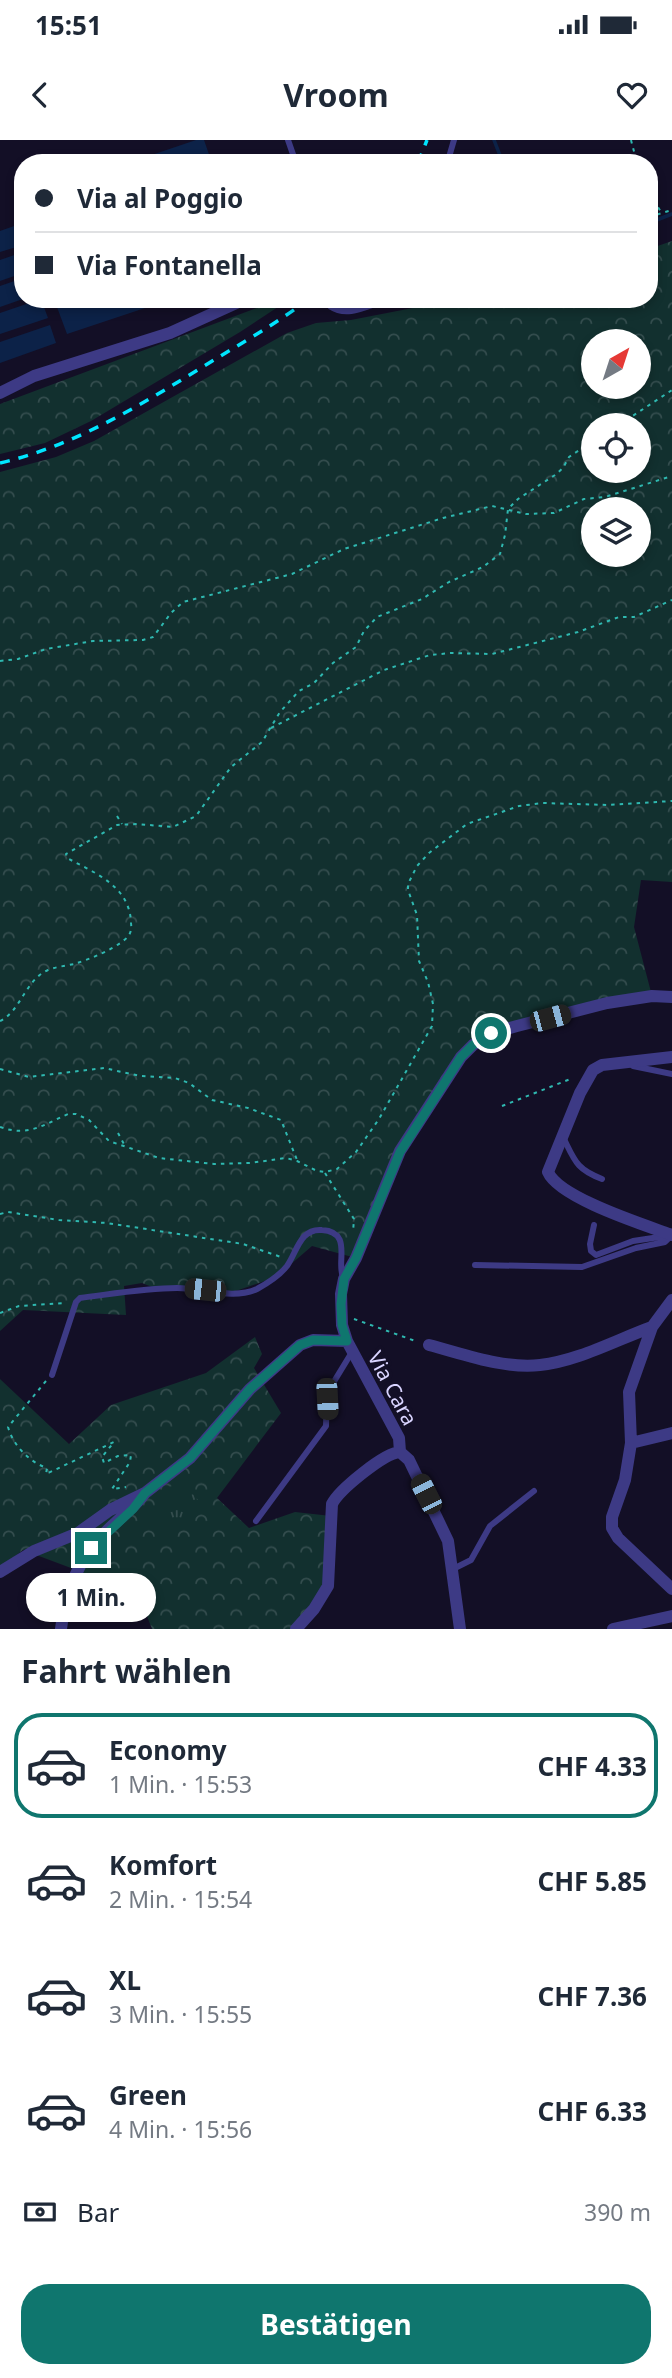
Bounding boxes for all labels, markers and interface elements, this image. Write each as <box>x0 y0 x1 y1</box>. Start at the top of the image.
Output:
text: 15:51 <box>35 7 102 43</box>
text: Vroom <box>283 73 389 116</box>
icon: back <box>21 76 59 114</box>
icon: heart <box>613 76 651 114</box>
text: Via al Poggio <box>77 180 243 216</box>
text: Via Fontanella <box>77 247 262 283</box>
north arrow <box>581 329 651 399</box>
map controls <box>581 329 651 567</box>
button: locate <box>581 413 651 483</box>
button: layers <box>581 497 651 567</box>
car <box>527 1002 574 1034</box>
route start <box>475 1017 507 1049</box>
car <box>184 1277 227 1303</box>
street label: Via Cara <box>362 1346 424 1430</box>
car <box>316 1377 339 1421</box>
car <box>408 1471 445 1517</box>
route end <box>75 1532 107 1564</box>
callout: 1 Min. <box>26 1572 156 1622</box>
text: 1 Min. <box>56 1581 126 1613</box>
text: Fahrt wählen <box>21 1649 232 1692</box>
text: Economy <box>109 1732 227 1768</box>
icon: car <box>25 1734 88 1797</box>
text: CHF 4.33 <box>537 1748 647 1784</box>
text: 1 Min. · 15:53 <box>109 1768 252 1800</box>
text: Komfort <box>109 1847 217 1883</box>
icon: car <box>25 1849 88 1912</box>
text: CHF 5.85 <box>537 1863 647 1899</box>
text: 2 Min. · 15:54 <box>109 1883 252 1915</box>
text: XL <box>109 1962 141 1998</box>
icon: car <box>25 1964 88 2027</box>
text: CHF 7.36 <box>537 1978 647 2014</box>
text: 3 Min. · 15:55 <box>109 1998 252 2030</box>
text: Green <box>109 2077 187 2113</box>
icon: car <box>25 2079 88 2142</box>
text: CHF 6.33 <box>537 2093 647 2129</box>
text: 4 Min. · 15:56 <box>109 2113 252 2145</box>
icon: cash <box>21 2193 59 2231</box>
text: Bar <box>77 2194 119 2230</box>
text: 390 m <box>584 2196 651 2228</box>
button: Bestätigen <box>21 2284 651 2364</box>

